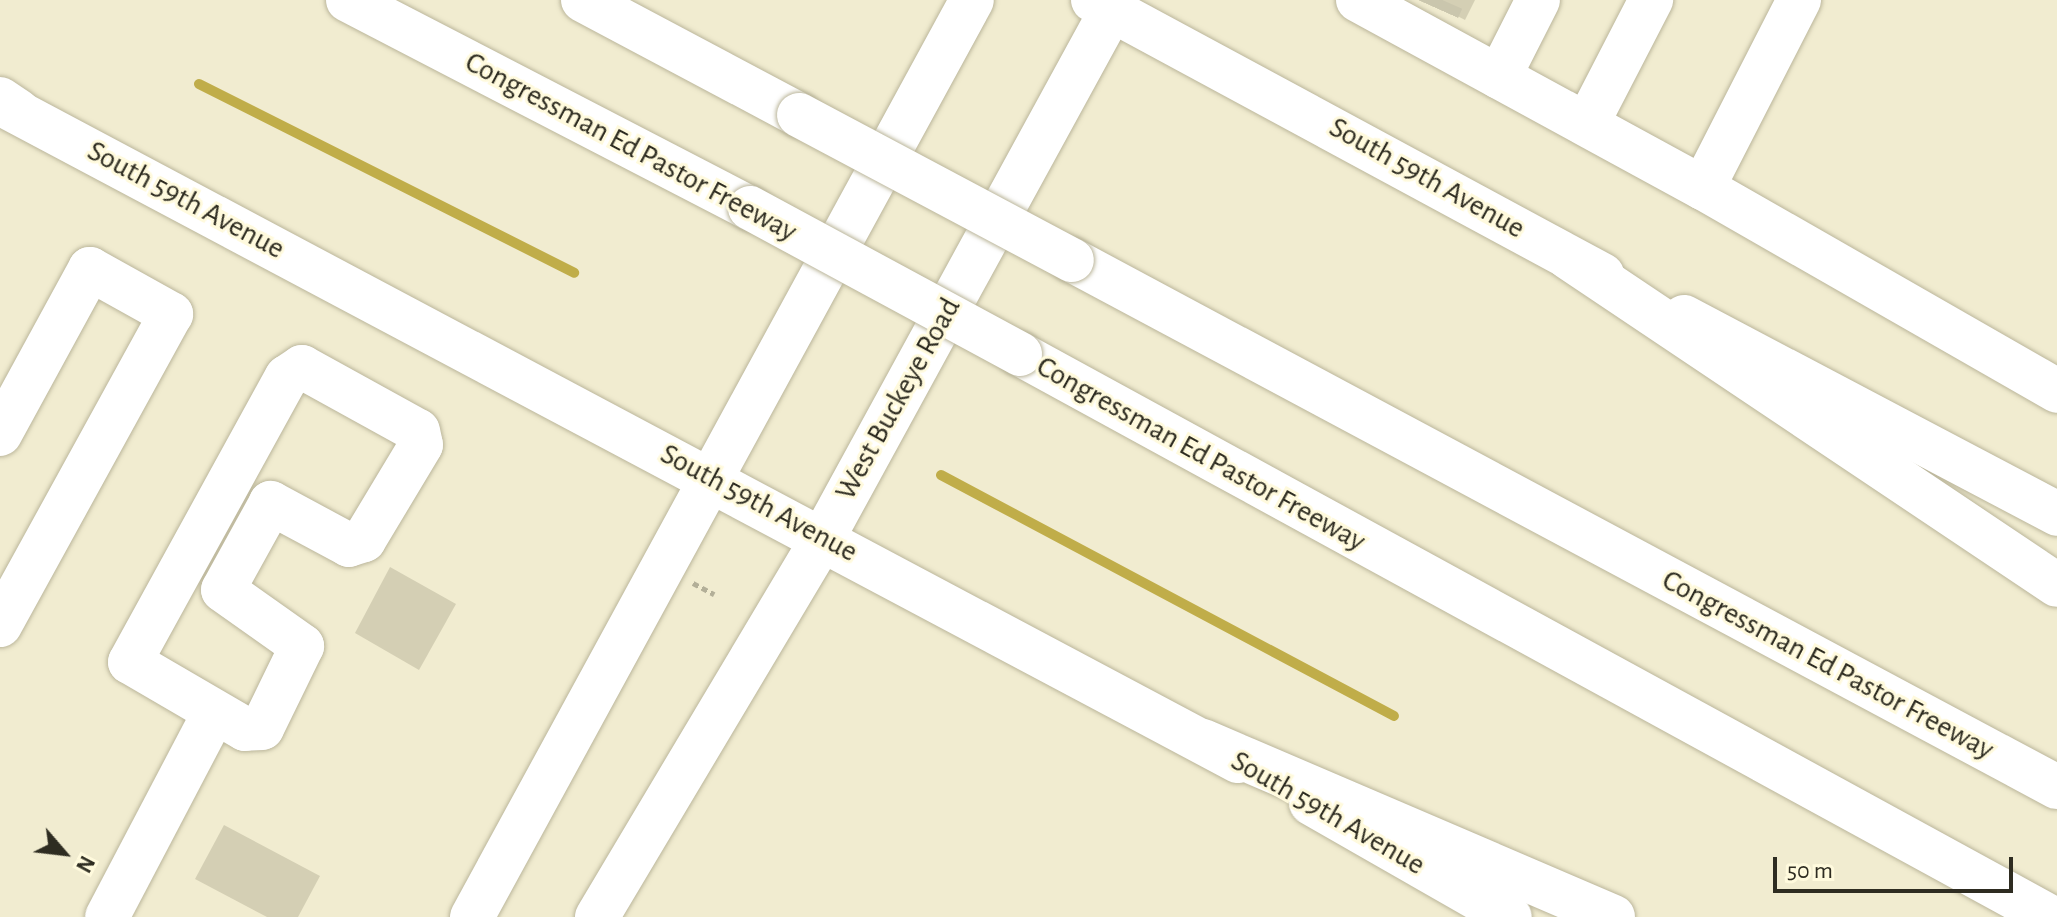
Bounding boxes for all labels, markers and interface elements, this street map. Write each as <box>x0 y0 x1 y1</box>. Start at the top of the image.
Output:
street label: Congressman Ed Pastor Freeway <box>459 44 803 250</box>
street label: South 59th Avenue <box>1323 109 1531 247</box>
street label: South 59th Avenue <box>81 133 291 267</box>
street label: West Buckeye Road <box>828 292 968 506</box>
street label: Congressman Ed Pastor Freeway <box>1030 348 1372 560</box>
street label: South 59th Avenue <box>654 436 864 570</box>
street label: Congressman Ed Pastor Freeway <box>1656 562 2000 768</box>
street label: South 59th Avenue <box>1225 743 1431 883</box>
north arrow <box>24 813 104 893</box>
scale bar <box>1777 841 2017 891</box>
text: N <box>72 852 98 876</box>
text: 50 m <box>1787 859 1833 883</box>

